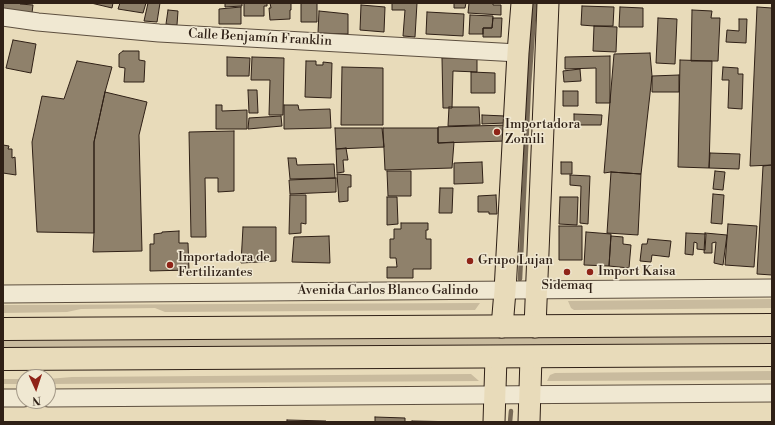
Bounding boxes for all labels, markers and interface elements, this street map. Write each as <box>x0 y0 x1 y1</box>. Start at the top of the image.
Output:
street label: Calle Benjamín Franklin <box>188 26 332 50</box>
place label: Importadora Zomili <box>505 117 580 148</box>
marker: Importadora Zomili <box>492 127 502 137</box>
place label: Importadora de Fertilizantes <box>178 250 270 281</box>
place label: Grupo Lujan <box>478 253 553 269</box>
marker: Grupo Lujan <box>465 256 475 266</box>
marker: Importadora de Fertilizantes <box>165 260 175 270</box>
place label: Import Kaisa <box>598 264 675 280</box>
marker: Sidemaq <box>562 267 572 277</box>
marker: Import Kaisa <box>585 267 595 277</box>
place label: Sidemaq <box>541 278 593 294</box>
street label: Avenida Carlos Blanco Galindo <box>298 283 478 299</box>
north arrow <box>16 369 56 409</box>
text: N <box>32 393 41 407</box>

